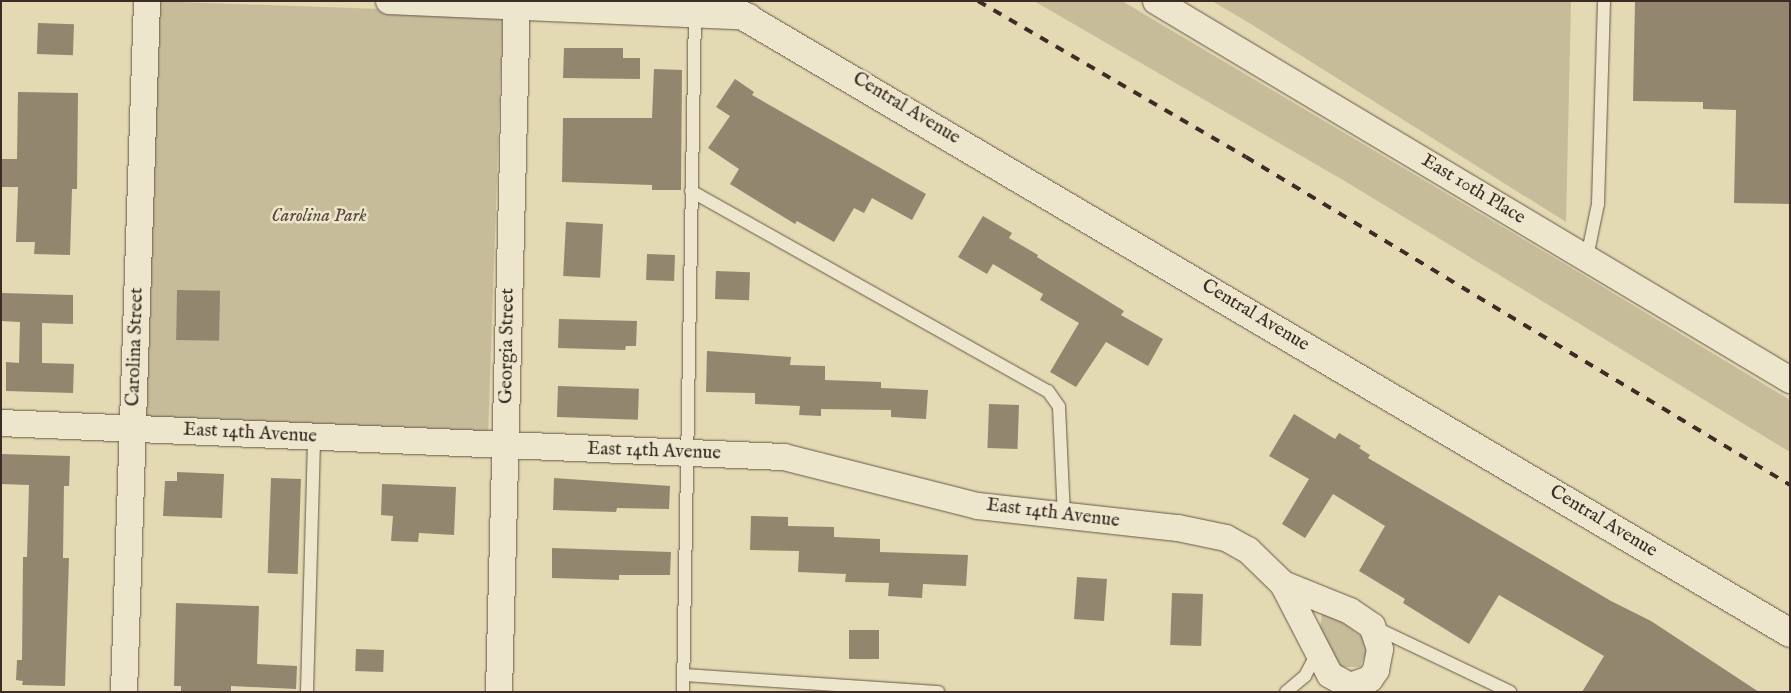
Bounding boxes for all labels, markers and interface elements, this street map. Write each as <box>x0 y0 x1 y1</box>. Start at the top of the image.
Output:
street label: Central Avenue <box>848 68 964 150</box>
street label: East 10th Place <box>1417 150 1529 230</box>
park label: Carolina Park <box>271 206 367 228</box>
street label: Central Avenue <box>1197 275 1313 357</box>
street label: Carolina Street <box>123 287 149 407</box>
street label: Georgia Street <box>496 288 520 404</box>
street label: East 14th Avenue <box>183 419 317 449</box>
street label: East 14th Avenue <box>587 438 721 466</box>
street label: Central Avenue <box>1545 481 1661 563</box>
street label: East 14th Avenue <box>985 495 1121 533</box>

